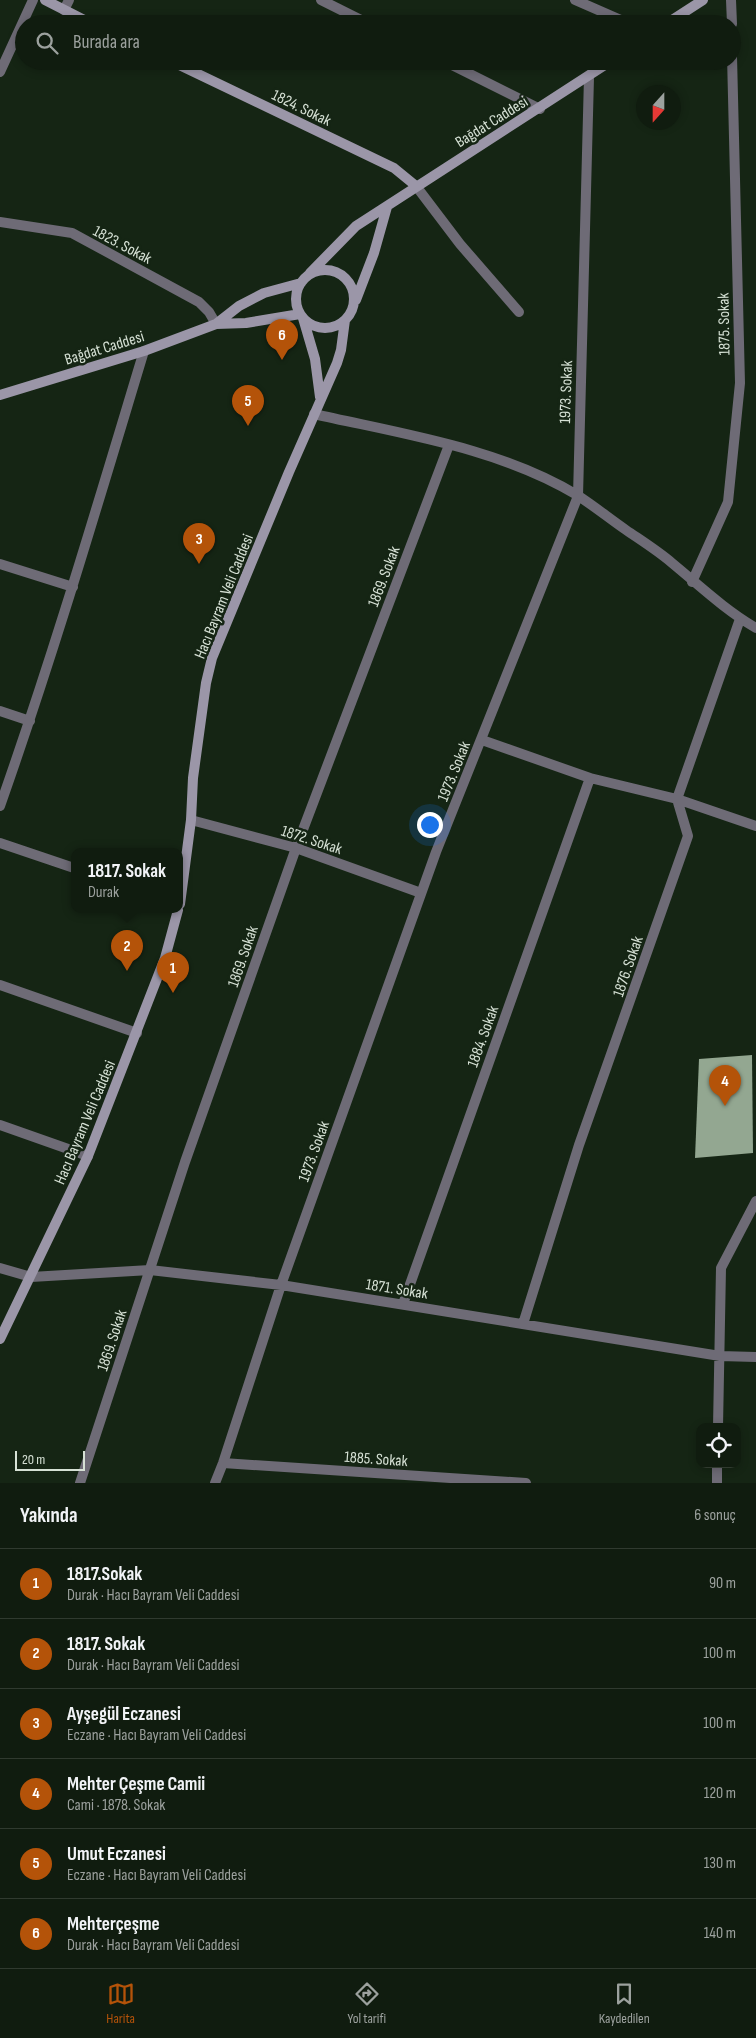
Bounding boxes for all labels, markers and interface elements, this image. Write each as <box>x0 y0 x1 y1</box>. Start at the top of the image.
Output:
search box <box>15 15 741 70</box>
icon: search <box>33 29 61 57</box>
text: Burada ara <box>73 31 140 54</box>
north arrow <box>636 85 681 130</box>
street label: 1824. Sokak <box>269 86 334 131</box>
street label: Bağdat Caddesi <box>452 92 532 152</box>
street label: 1823. Sokak <box>90 222 155 269</box>
street label: 1875. Sokak <box>714 292 735 356</box>
pin: 6 <box>266 319 298 360</box>
street label: Bağdat Caddesi <box>62 327 146 370</box>
street label: 1973. Sokak <box>556 360 577 424</box>
pin: 5 <box>232 385 264 426</box>
pin: 3 <box>183 523 215 564</box>
street label: Hacı Bayram Veli Caddesi <box>191 531 258 662</box>
street label: 1869. Sokak <box>364 543 405 610</box>
street label: 1973. Sokak <box>434 739 475 804</box>
your location <box>417 812 443 838</box>
street label: 1872. Sokak <box>279 822 344 859</box>
popup <box>71 848 183 913</box>
text: 1817. Sokak <box>88 860 166 883</box>
text: Durak <box>88 883 119 902</box>
street label: 1869. Sokak <box>224 923 263 990</box>
pin: 2 <box>111 930 143 971</box>
street label: 1876. Sokak <box>609 934 648 999</box>
pin: 1 <box>157 952 189 993</box>
street label: 1884. Sokak <box>464 1003 503 1070</box>
street label: Hacı Bayram Veli Caddesi <box>51 1058 120 1187</box>
pin: 4 <box>709 1065 741 1106</box>
street label: 1973. Sokak <box>295 1119 334 1184</box>
street label: 1871. Sokak <box>364 1275 429 1304</box>
street label: 1869. Sokak <box>94 1307 131 1374</box>
map controls <box>696 1423 741 1468</box>
button: locate <box>696 1423 741 1468</box>
scale bar <box>15 1448 85 1471</box>
street label: 1885. Sokak <box>344 1448 408 1471</box>
text: 20 m <box>22 1451 45 1468</box>
text: Yakında <box>20 1503 77 1528</box>
text: 6 sonuç <box>694 1506 736 1525</box>
text: 1817.Sokak <box>67 1563 142 1586</box>
text: 1 <box>33 1574 39 1593</box>
text: 90 m <box>709 1574 736 1593</box>
text: Durak · Hacı Bayram Veli Caddesi <box>67 1586 239 1605</box>
text: 1817. Sokak <box>67 1633 145 1656</box>
text: 2 <box>32 1644 40 1663</box>
text: 100 m <box>703 1644 736 1663</box>
text: Durak · Hacı Bayram Veli Caddesi <box>67 1656 239 1675</box>
text: Ayşegül Eczanesi <box>67 1703 181 1726</box>
text: 3 <box>32 1714 40 1733</box>
text: 100 m <box>703 1714 736 1733</box>
text: Eczane · Hacı Bayram Veli Caddesi <box>67 1726 246 1745</box>
text: Mehter Çeşme Camii <box>67 1773 205 1796</box>
text: 4 <box>32 1784 40 1803</box>
text: 120 m <box>704 1784 736 1803</box>
text: Cami · 1878. Sokak <box>67 1796 165 1815</box>
text: Umut Eczanesi <box>67 1843 166 1866</box>
text: 5 <box>32 1854 40 1873</box>
text: 130 m <box>704 1854 736 1873</box>
text: Eczane · Hacı Bayram Veli Caddesi <box>67 1866 246 1885</box>
text: Mehterçeşme <box>67 1913 160 1936</box>
text: 6 <box>32 1924 40 1943</box>
text: 140 m <box>704 1924 736 1943</box>
text: Durak · Hacı Bayram Veli Caddesi <box>67 1936 239 1955</box>
tab: Harita <box>106 1980 135 2027</box>
tab: Yol tarifi <box>348 1980 386 2027</box>
tab: Kaydedilen <box>599 1980 650 2027</box>

